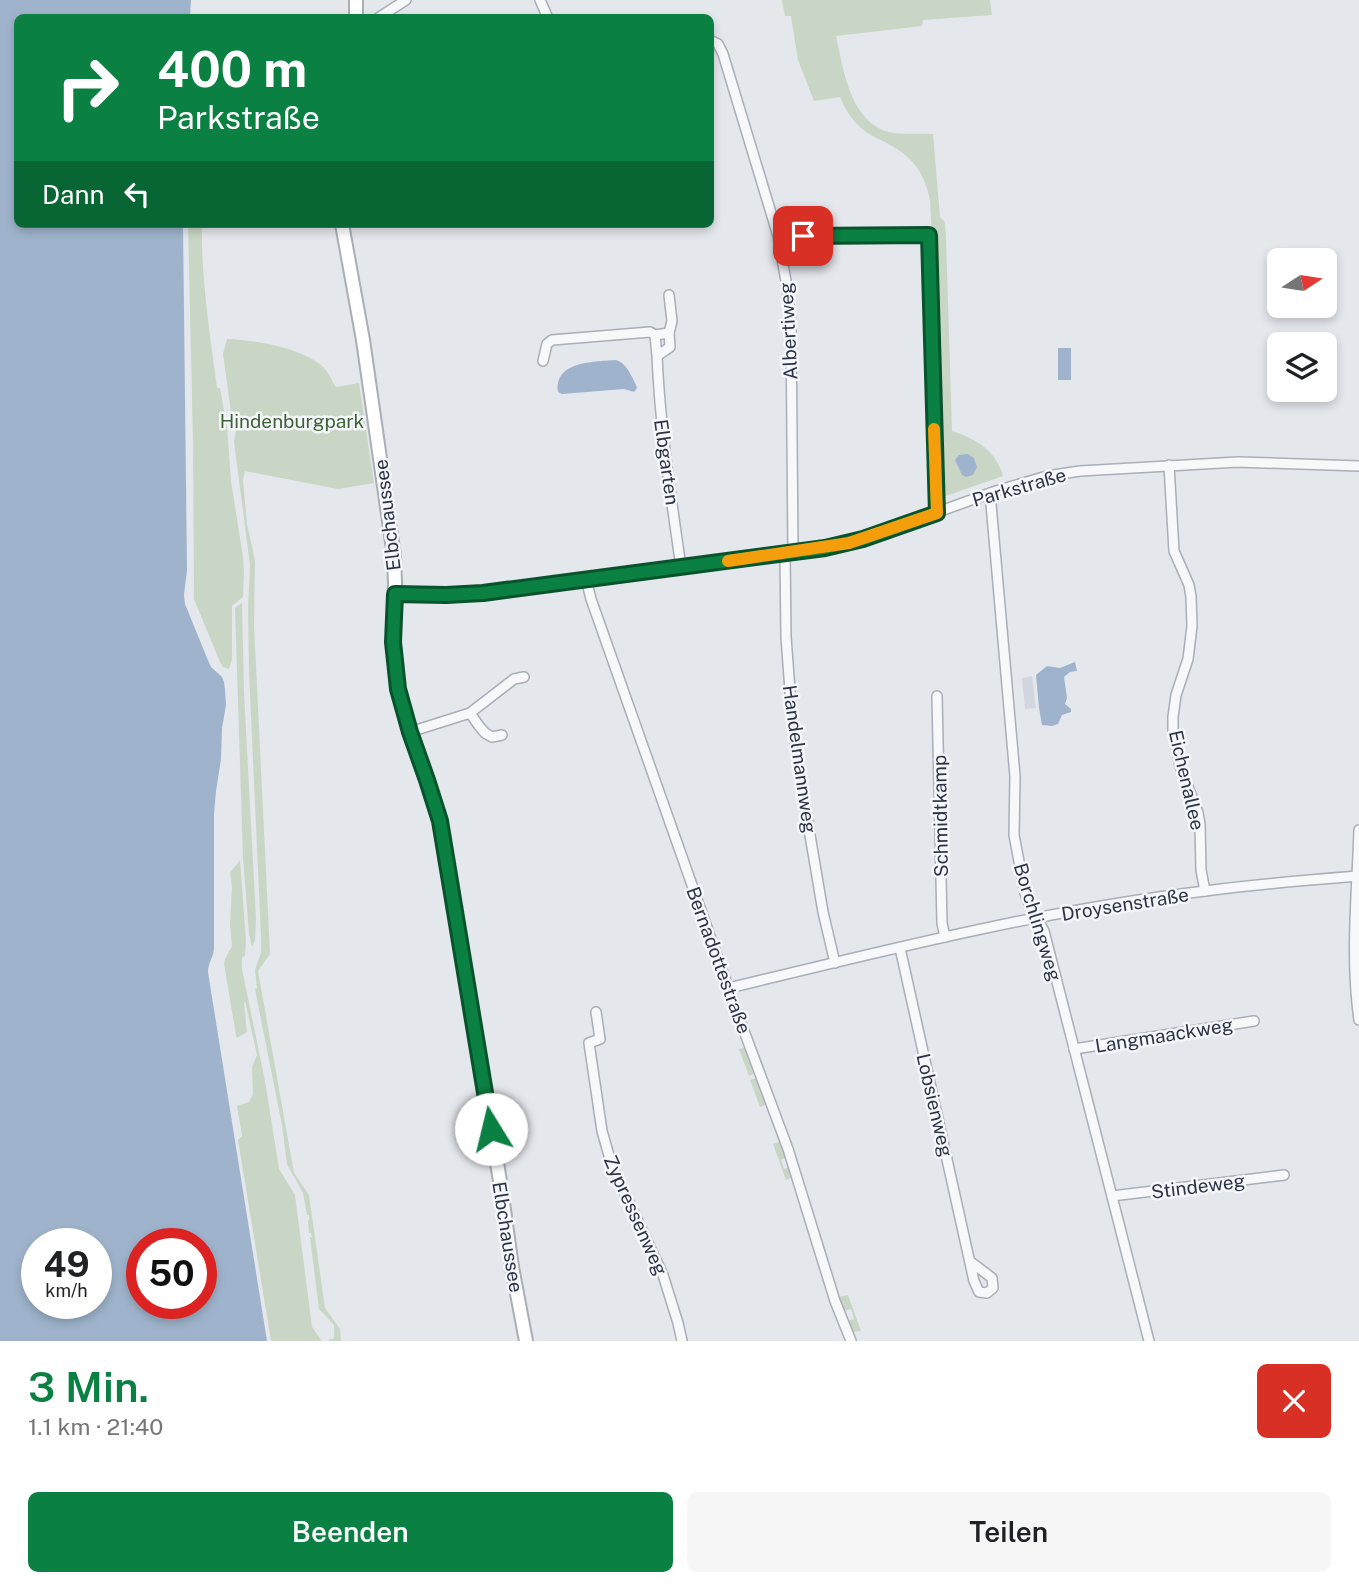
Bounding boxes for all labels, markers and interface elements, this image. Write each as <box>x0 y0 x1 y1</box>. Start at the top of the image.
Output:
text: 400 m <box>157 40 307 98</box>
icon: right <box>42 42 133 133</box>
text: Parkstraße <box>157 99 320 136</box>
icon: left <box>118 175 156 213</box>
text: Dann <box>42 179 104 210</box>
pin <box>773 206 833 266</box>
icon: arrive <box>784 217 822 255</box>
north arrow <box>1267 248 1337 318</box>
map controls <box>1267 248 1337 402</box>
street label: Albertiweg <box>774 282 802 380</box>
button: layers <box>1267 332 1337 402</box>
park label: Hindenburgpark <box>220 410 365 432</box>
street label: Elbgarten <box>650 418 684 506</box>
street label: Elbchaussee <box>369 458 405 572</box>
street label: Parkstraße <box>970 463 1068 511</box>
street label: Handelmannweg <box>779 683 821 835</box>
street label: Eichenallee <box>1165 728 1209 832</box>
street label: Schmidtkamp <box>928 755 952 877</box>
street label: Borchlingweg <box>1010 860 1066 984</box>
street label: Droysenstraße <box>1060 883 1190 925</box>
street label: Bernadottestraße <box>682 884 756 1036</box>
street label: Langmaackweg <box>1093 1013 1235 1057</box>
street label: Lobsienweg <box>912 1051 958 1159</box>
position arrow <box>454 1092 528 1166</box>
street label: Zypressenweg <box>600 1152 672 1279</box>
street label: Stindeweg <box>1150 1169 1246 1203</box>
street label: Elbchaussee <box>488 1180 528 1294</box>
speed limit sign: 50 <box>126 1228 217 1319</box>
text: 49 <box>43 1244 90 1285</box>
text: km/h <box>45 1280 88 1301</box>
text: 3 Min. <box>28 1362 149 1411</box>
button: close <box>1257 1364 1331 1438</box>
text: 1.1 km · 21:40 <box>28 1413 163 1440</box>
button: Beenden <box>28 1492 673 1572</box>
button: Teilen <box>687 1492 1331 1572</box>

